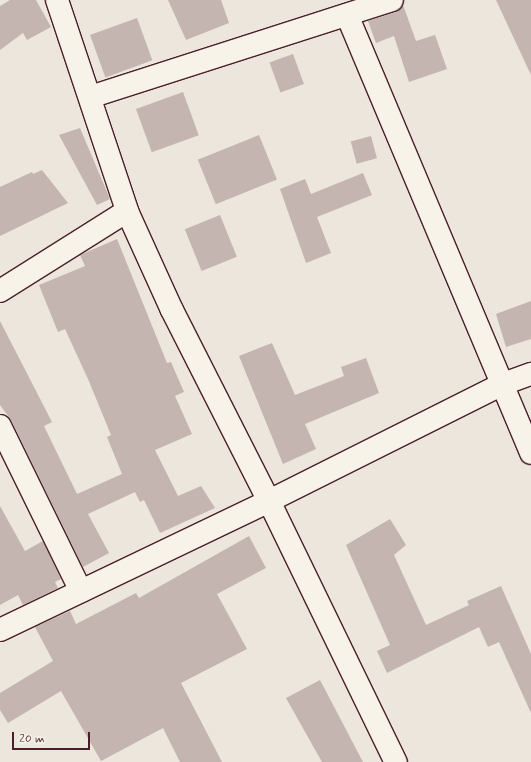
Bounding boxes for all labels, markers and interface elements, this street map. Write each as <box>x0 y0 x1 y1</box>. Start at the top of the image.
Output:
scale bar <box>14 724 92 750</box>
text: 20 m <box>19 731 45 747</box>

